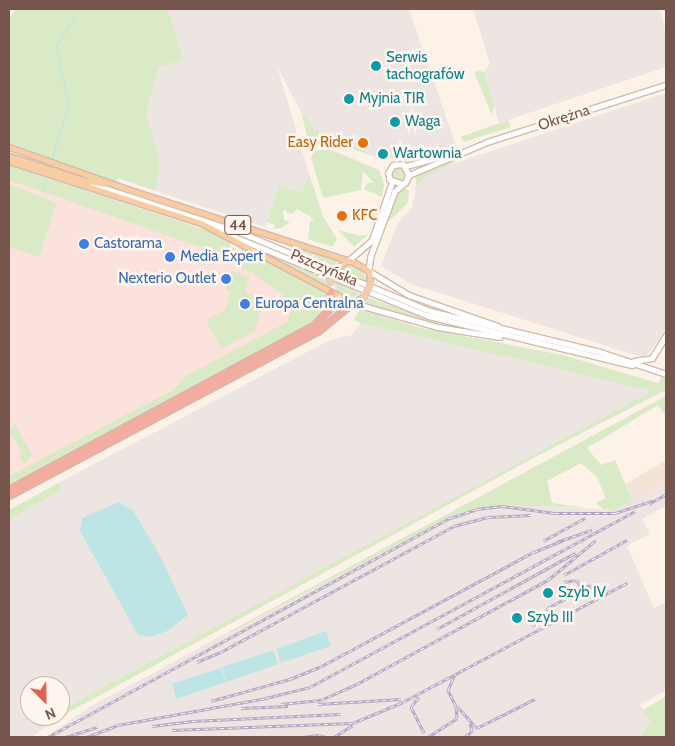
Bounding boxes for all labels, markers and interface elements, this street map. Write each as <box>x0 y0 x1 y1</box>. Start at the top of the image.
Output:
place label: Serwis tachografów <box>386 48 465 83</box>
marker: Serwis tachografów <box>370 60 382 72</box>
place label: Myjnia TIR <box>359 90 425 108</box>
marker: Myjnia TIR <box>343 93 355 105</box>
street label: Okrężna <box>536 101 592 135</box>
place label: Waga <box>405 113 440 131</box>
marker: Waga <box>389 116 401 128</box>
place label: Easy Rider <box>287 134 353 152</box>
marker: Easy Rider <box>357 137 369 149</box>
place label: Wartownia <box>393 145 461 163</box>
marker: Wartownia <box>377 148 389 160</box>
place label: KFC <box>352 207 377 225</box>
marker: KFC <box>336 210 348 222</box>
road number: 44 <box>224 214 252 236</box>
place label: Castorama <box>94 235 162 253</box>
marker: Castorama <box>78 238 90 250</box>
street label: Pszczyńska <box>288 246 360 290</box>
place label: Media Expert <box>180 248 263 266</box>
marker: Media Expert <box>164 251 176 263</box>
place label: Nexterio Outlet <box>118 270 216 288</box>
marker: Nexterio Outlet <box>220 273 232 285</box>
place label: Europa Centralna <box>255 295 364 313</box>
marker: Europa Centralna <box>239 298 251 310</box>
place label: Szyb IV <box>558 584 606 602</box>
marker: Szyb IV <box>542 587 554 599</box>
place label: Szyb III <box>527 609 573 627</box>
marker: Szyb III <box>511 612 523 624</box>
north arrow <box>20 676 70 726</box>
text: N <box>42 704 59 724</box>

